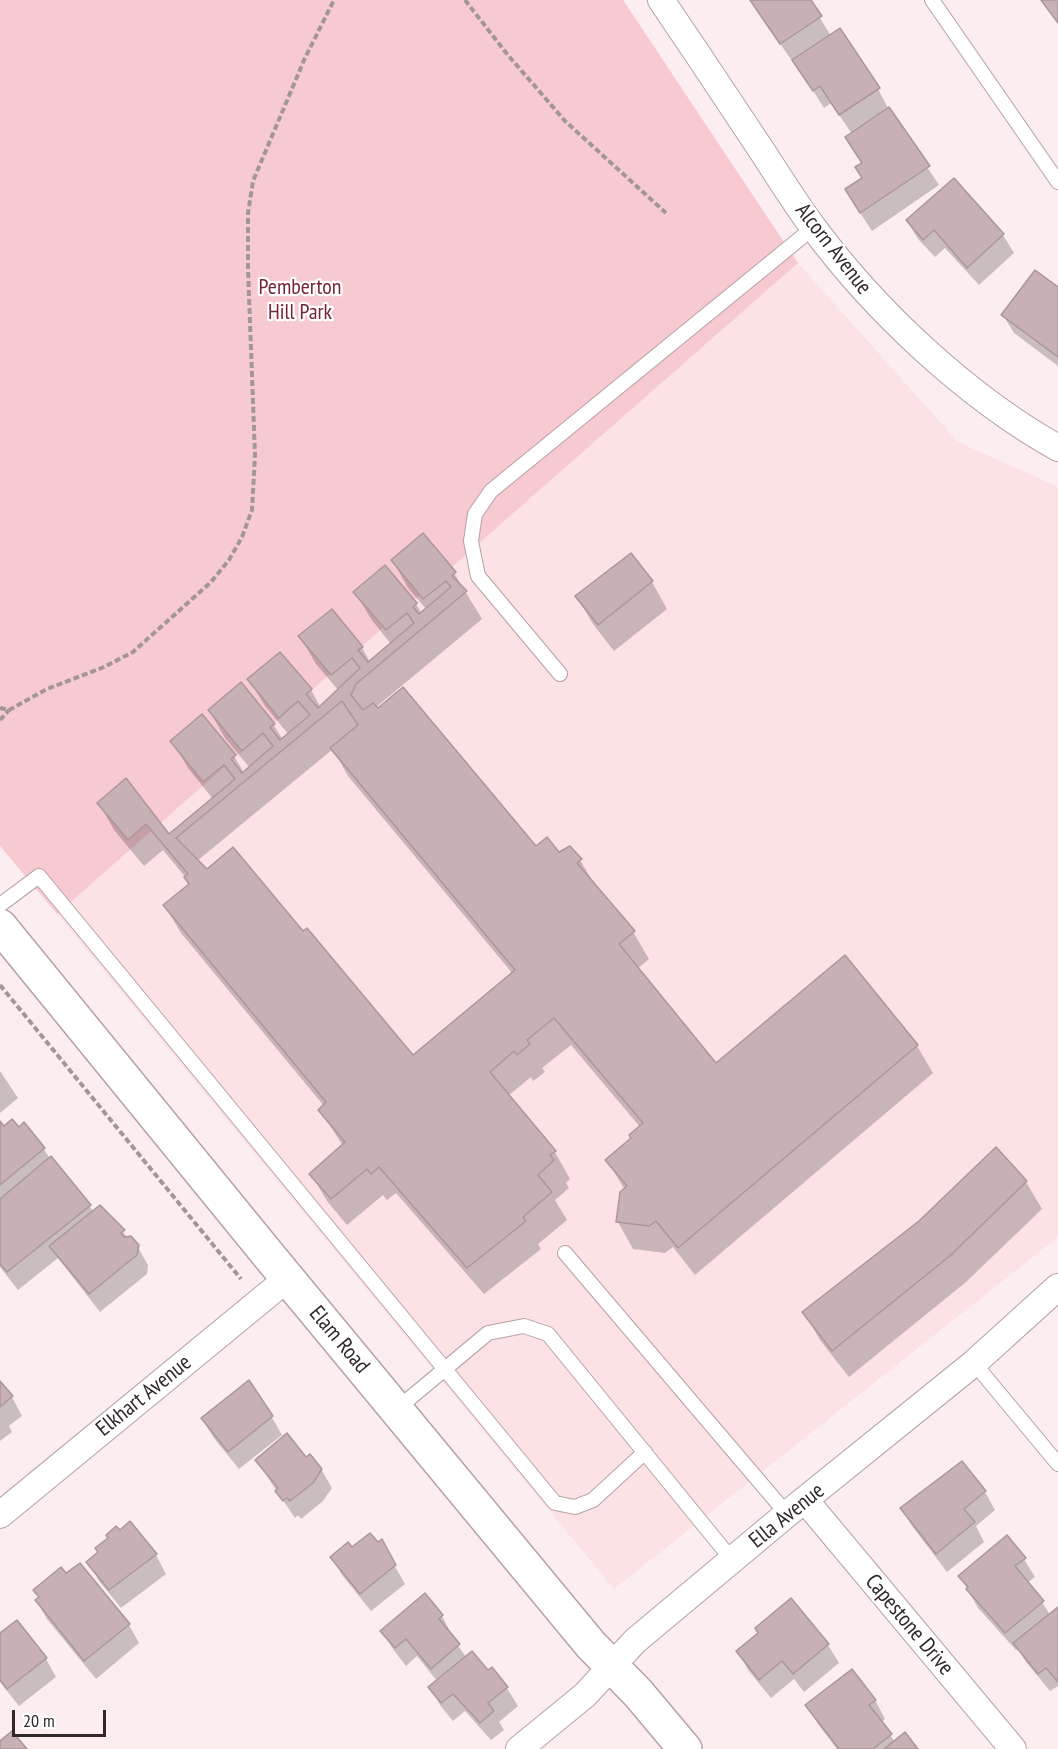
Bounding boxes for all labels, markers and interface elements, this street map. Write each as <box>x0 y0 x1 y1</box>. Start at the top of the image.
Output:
street label: Alcorn Avenue <box>789 198 877 300</box>
park label: Pemberton Hill Park <box>259 275 341 326</box>
street label: Elam Road <box>303 1301 375 1379</box>
street label: Elkhart Avenue <box>91 1350 197 1442</box>
street label: Ella Avenue <box>744 1478 830 1554</box>
street label: Capestone Drive <box>859 1569 959 1681</box>
scale bar <box>15 1698 110 1736</box>
text: 20 m <box>23 1709 55 1732</box>

